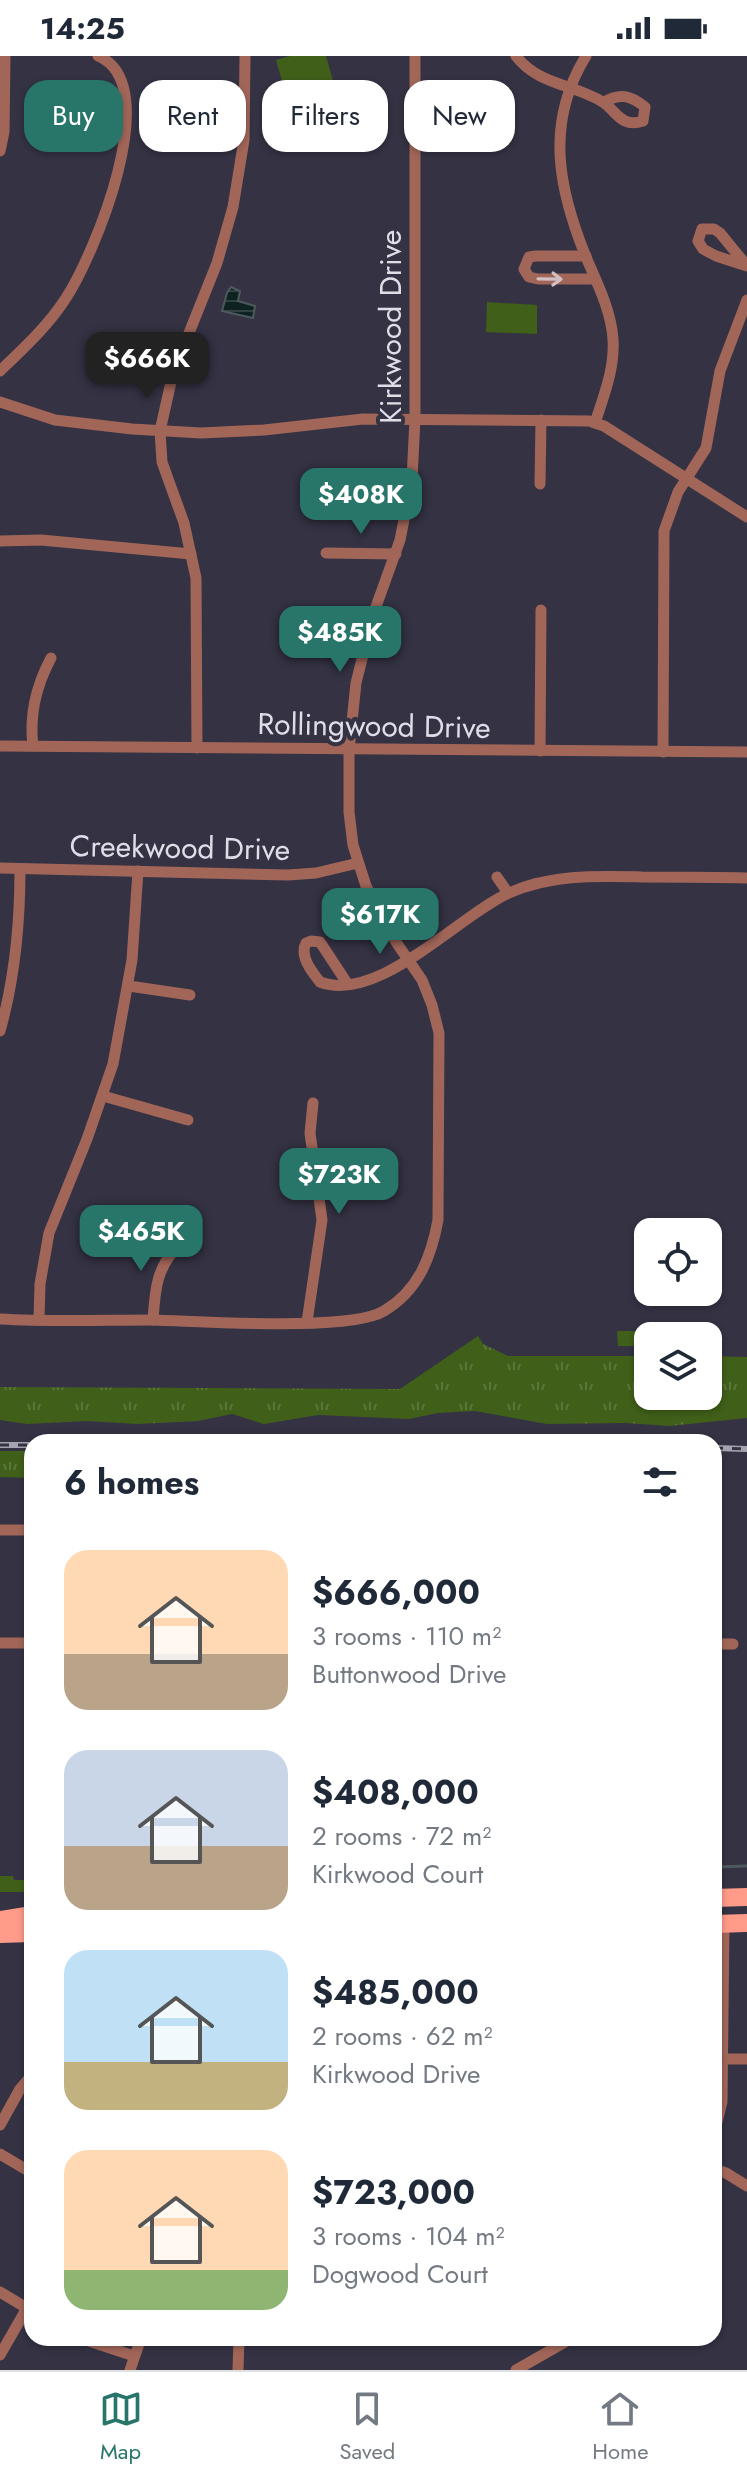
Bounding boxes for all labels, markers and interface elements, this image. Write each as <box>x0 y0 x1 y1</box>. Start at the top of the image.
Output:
text: 14:25 <box>40 7 125 50</box>
chip: Buy <box>24 80 123 152</box>
chip: Rent <box>139 80 246 152</box>
chip: Filters <box>262 80 388 152</box>
chip: New <box>404 80 515 152</box>
street label: Kirkwood Drive <box>369 230 412 424</box>
one-way arrow <box>536 271 563 287</box>
pin: $666K <box>91 332 203 400</box>
text: $666K <box>104 339 190 377</box>
pin: $408K <box>305 468 417 536</box>
text: $408K <box>318 475 404 513</box>
pin: $485K <box>284 606 396 674</box>
text: $485K <box>297 613 383 651</box>
street label: Rollingwood Drive <box>257 702 491 749</box>
street label: Creekwood Drive <box>69 824 291 871</box>
pin: $617K <box>324 888 436 956</box>
text: $617K <box>340 895 420 933</box>
pin: $723K <box>283 1148 395 1216</box>
text: $723K <box>297 1155 381 1193</box>
pin: $465K <box>85 1205 197 1273</box>
text: $465K <box>98 1212 184 1250</box>
map controls <box>634 1218 722 1410</box>
button: locate <box>634 1218 722 1306</box>
button: layers <box>634 1322 722 1410</box>
text: 6 homes <box>64 1458 199 1507</box>
icon: filters <box>638 1460 682 1504</box>
text: $666,000 <box>312 1568 480 1617</box>
icon: home <box>128 1582 224 1678</box>
text: 3 rooms · 110 m² <box>312 1617 501 1655</box>
text: Buttonwood Drive <box>312 1655 506 1693</box>
text: $408,000 <box>312 1768 479 1817</box>
icon: home <box>128 1782 224 1878</box>
text: 2 rooms · 72 m² <box>312 1817 491 1855</box>
text: Kirkwood Court <box>312 1855 483 1893</box>
text: $485,000 <box>312 1968 479 2017</box>
icon: home <box>128 1982 224 2078</box>
text: 2 rooms · 62 m² <box>312 2017 493 2055</box>
text: Kirkwood Drive <box>312 2055 480 2093</box>
text: $723,000 <box>312 2168 475 2217</box>
icon: home <box>128 2182 224 2278</box>
text: 3 rooms · 104 m² <box>312 2217 505 2255</box>
text: Dogwood Court <box>312 2255 488 2293</box>
tab: Map <box>99 2387 143 2467</box>
tab: Saved <box>340 2387 395 2467</box>
tab: Home <box>592 2387 648 2467</box>

